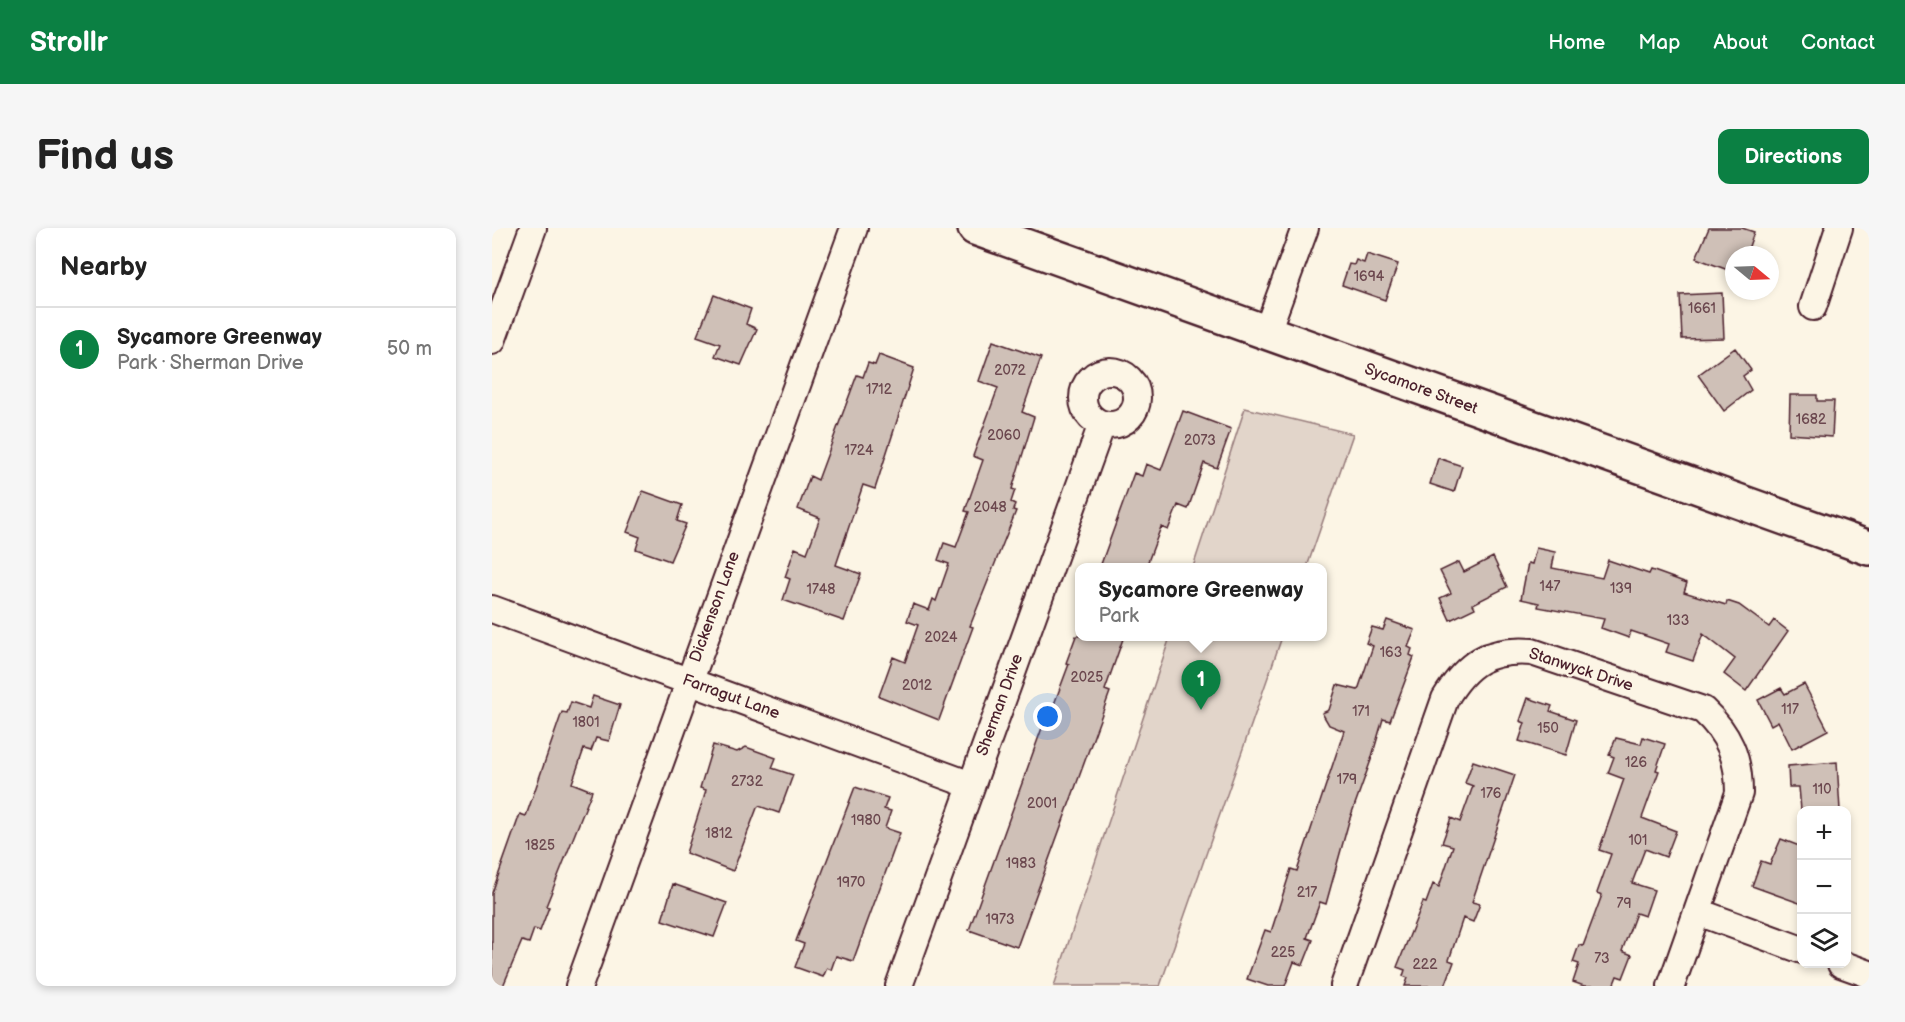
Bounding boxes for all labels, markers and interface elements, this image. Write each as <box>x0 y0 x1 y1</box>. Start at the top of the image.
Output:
text: Strollr <box>30 26 108 59</box>
text: Home <box>1548 30 1605 55</box>
text: Map <box>1638 30 1680 55</box>
text: About <box>1713 30 1768 55</box>
text: Contact <box>1801 30 1875 55</box>
button: Directions <box>1718 129 1869 184</box>
text: Find us <box>36 131 174 182</box>
north arrow <box>1725 246 1779 300</box>
text: Nearby <box>60 252 147 283</box>
house number: 1694 <box>1354 268 1385 285</box>
house number: 1661 <box>1688 300 1716 317</box>
text: Sycamore Greenway <box>117 324 322 351</box>
text: 1 <box>75 337 84 361</box>
text: 50 m <box>387 337 432 361</box>
text: Park · Sherman Drive <box>117 351 304 375</box>
street label: Sycamore Street <box>1362 360 1480 418</box>
house number: 2072 <box>994 362 1027 379</box>
house number: 1712 <box>866 381 893 398</box>
house number: 1682 <box>1796 411 1827 428</box>
house number: 2060 <box>987 427 1021 444</box>
house number: 2073 <box>1184 432 1216 449</box>
house number: 1724 <box>845 442 874 459</box>
house number: 2048 <box>973 499 1007 516</box>
street label: Dickenson Lane <box>686 548 744 665</box>
popup <box>1075 563 1327 641</box>
text: Sycamore Greenway <box>1099 577 1303 604</box>
house number: 147 <box>1540 578 1561 595</box>
house number: 139 <box>1610 580 1632 597</box>
house number: 1748 <box>807 581 836 598</box>
text: Park <box>1099 604 1139 628</box>
house number: 133 <box>1667 612 1689 629</box>
house number: 2024 <box>924 629 958 646</box>
house number: 163 <box>1380 644 1402 661</box>
street label: Stanwyck Drive <box>1527 644 1636 696</box>
street label: Sherman Drive <box>973 651 1027 759</box>
pin: 1 <box>1182 660 1220 710</box>
house number: 2025 <box>1071 669 1103 686</box>
street label: Farragut Lane <box>680 671 783 724</box>
house number: 2012 <box>902 677 933 694</box>
house number: 117 <box>1781 701 1799 718</box>
your location <box>1033 702 1062 731</box>
house number: 171 <box>1352 703 1370 720</box>
house number: 1801 <box>572 714 600 731</box>
house number: 150 <box>1537 720 1559 737</box>
house number: 126 <box>1625 754 1648 771</box>
house number: 179 <box>1337 771 1357 788</box>
house number: 2732 <box>731 773 764 790</box>
house number: 110 <box>1812 781 1832 798</box>
house number: 176 <box>1481 785 1502 802</box>
house number: 2001 <box>1027 795 1057 812</box>
map controls <box>1797 806 1851 968</box>
button: + <box>1797 806 1851 860</box>
house number: 1980 <box>851 812 881 829</box>
house number: 1812 <box>705 825 733 842</box>
house number: 101 <box>1628 832 1648 849</box>
house number: 1825 <box>525 837 555 854</box>
house number: 1983 <box>1006 855 1036 872</box>
button: − <box>1797 860 1851 914</box>
house number: 1970 <box>837 874 865 891</box>
house number: 217 <box>1297 884 1317 901</box>
house number: 79 <box>1617 895 1631 912</box>
house number: 1973 <box>986 911 1015 928</box>
button: layers <box>1797 914 1851 968</box>
house number: 225 <box>1271 944 1295 961</box>
house number: 73 <box>1594 950 1610 967</box>
house number: 222 <box>1413 956 1438 973</box>

